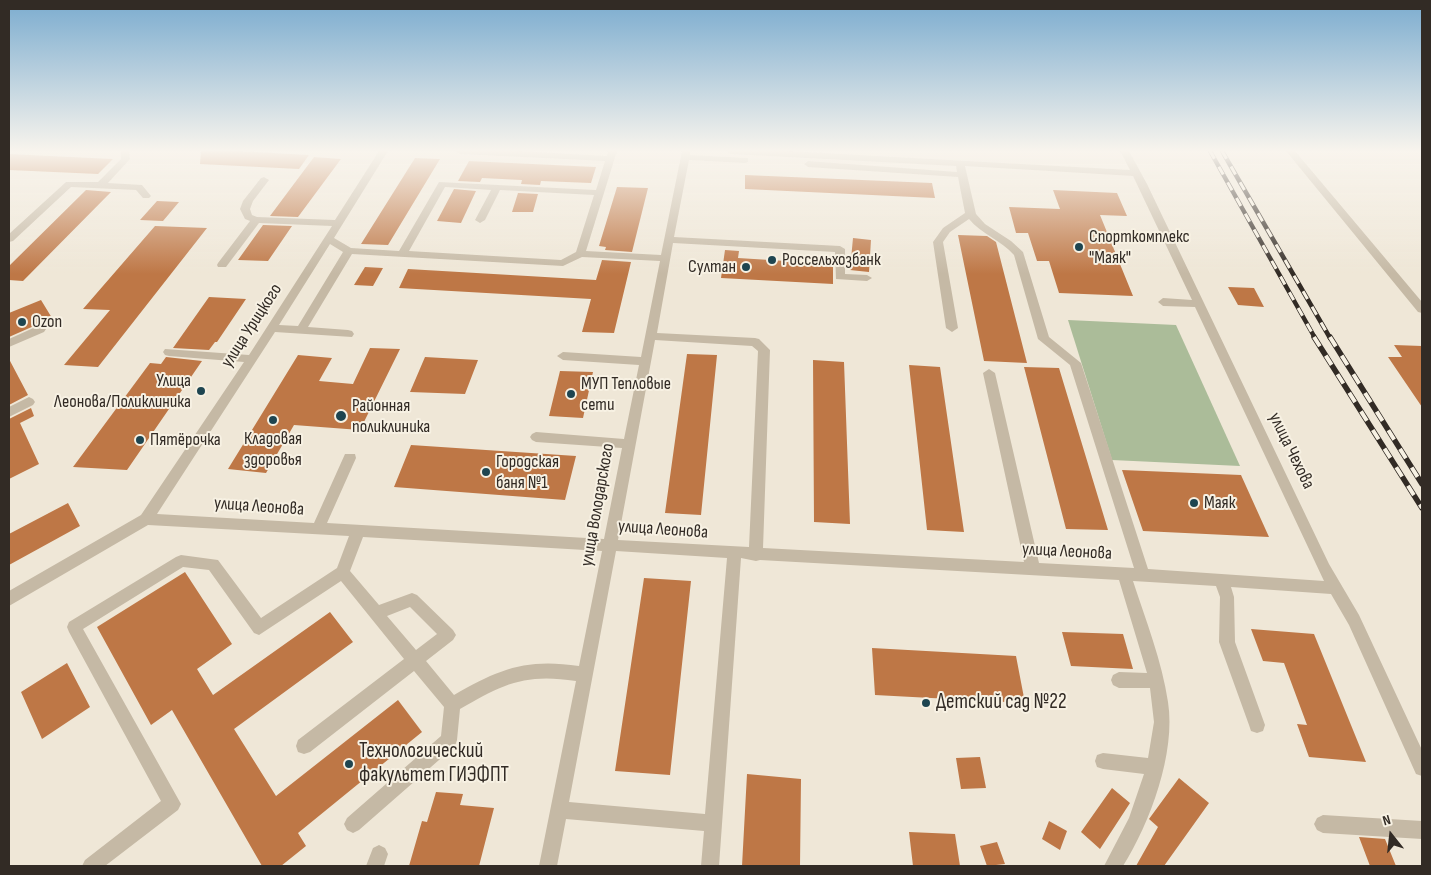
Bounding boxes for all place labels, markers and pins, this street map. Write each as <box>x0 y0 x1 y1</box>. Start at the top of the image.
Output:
place label: Спорткомплекс "Маяк" <box>1089 226 1190 268</box>
marker: Спорткомплекс "Маяк" <box>1073 241 1085 253</box>
place label: Россельхозбанк <box>782 249 881 271</box>
marker: Россельхозбанк <box>766 254 778 266</box>
place label: Султан <box>688 256 736 278</box>
marker: Султан <box>740 261 752 273</box>
place label: Ozon <box>32 311 62 333</box>
marker: Ozon <box>16 316 28 328</box>
place label: Улица Леонова/Поликлиника <box>54 370 191 412</box>
place label: МУП Тепловые сети <box>581 373 671 416</box>
marker: Улица Леонова/Поликлиника <box>195 385 207 397</box>
marker: МУП Тепловые сети <box>565 388 577 400</box>
place label: Районная поликлиника <box>352 395 430 438</box>
marker: Районная поликлиника <box>334 409 348 423</box>
marker: Кладовая здоровья <box>267 414 279 426</box>
place label: Кладовая здоровья <box>244 428 302 470</box>
place label: Пятёрочка <box>150 429 221 451</box>
marker: Пятёрочка <box>134 434 146 446</box>
place label: Городская баня №1 <box>496 451 559 494</box>
marker: Городская баня №1 <box>480 466 492 478</box>
place label: Маяк <box>1204 492 1235 514</box>
marker: Маяк <box>1188 497 1200 509</box>
place label: Детский сад №22 <box>936 690 1067 716</box>
marker: Детский сад №22 <box>920 697 932 709</box>
place label: Технологический факультет ГИЭФПТ <box>359 739 509 789</box>
marker: Технологический факультет ГИЭФПТ <box>343 758 355 770</box>

